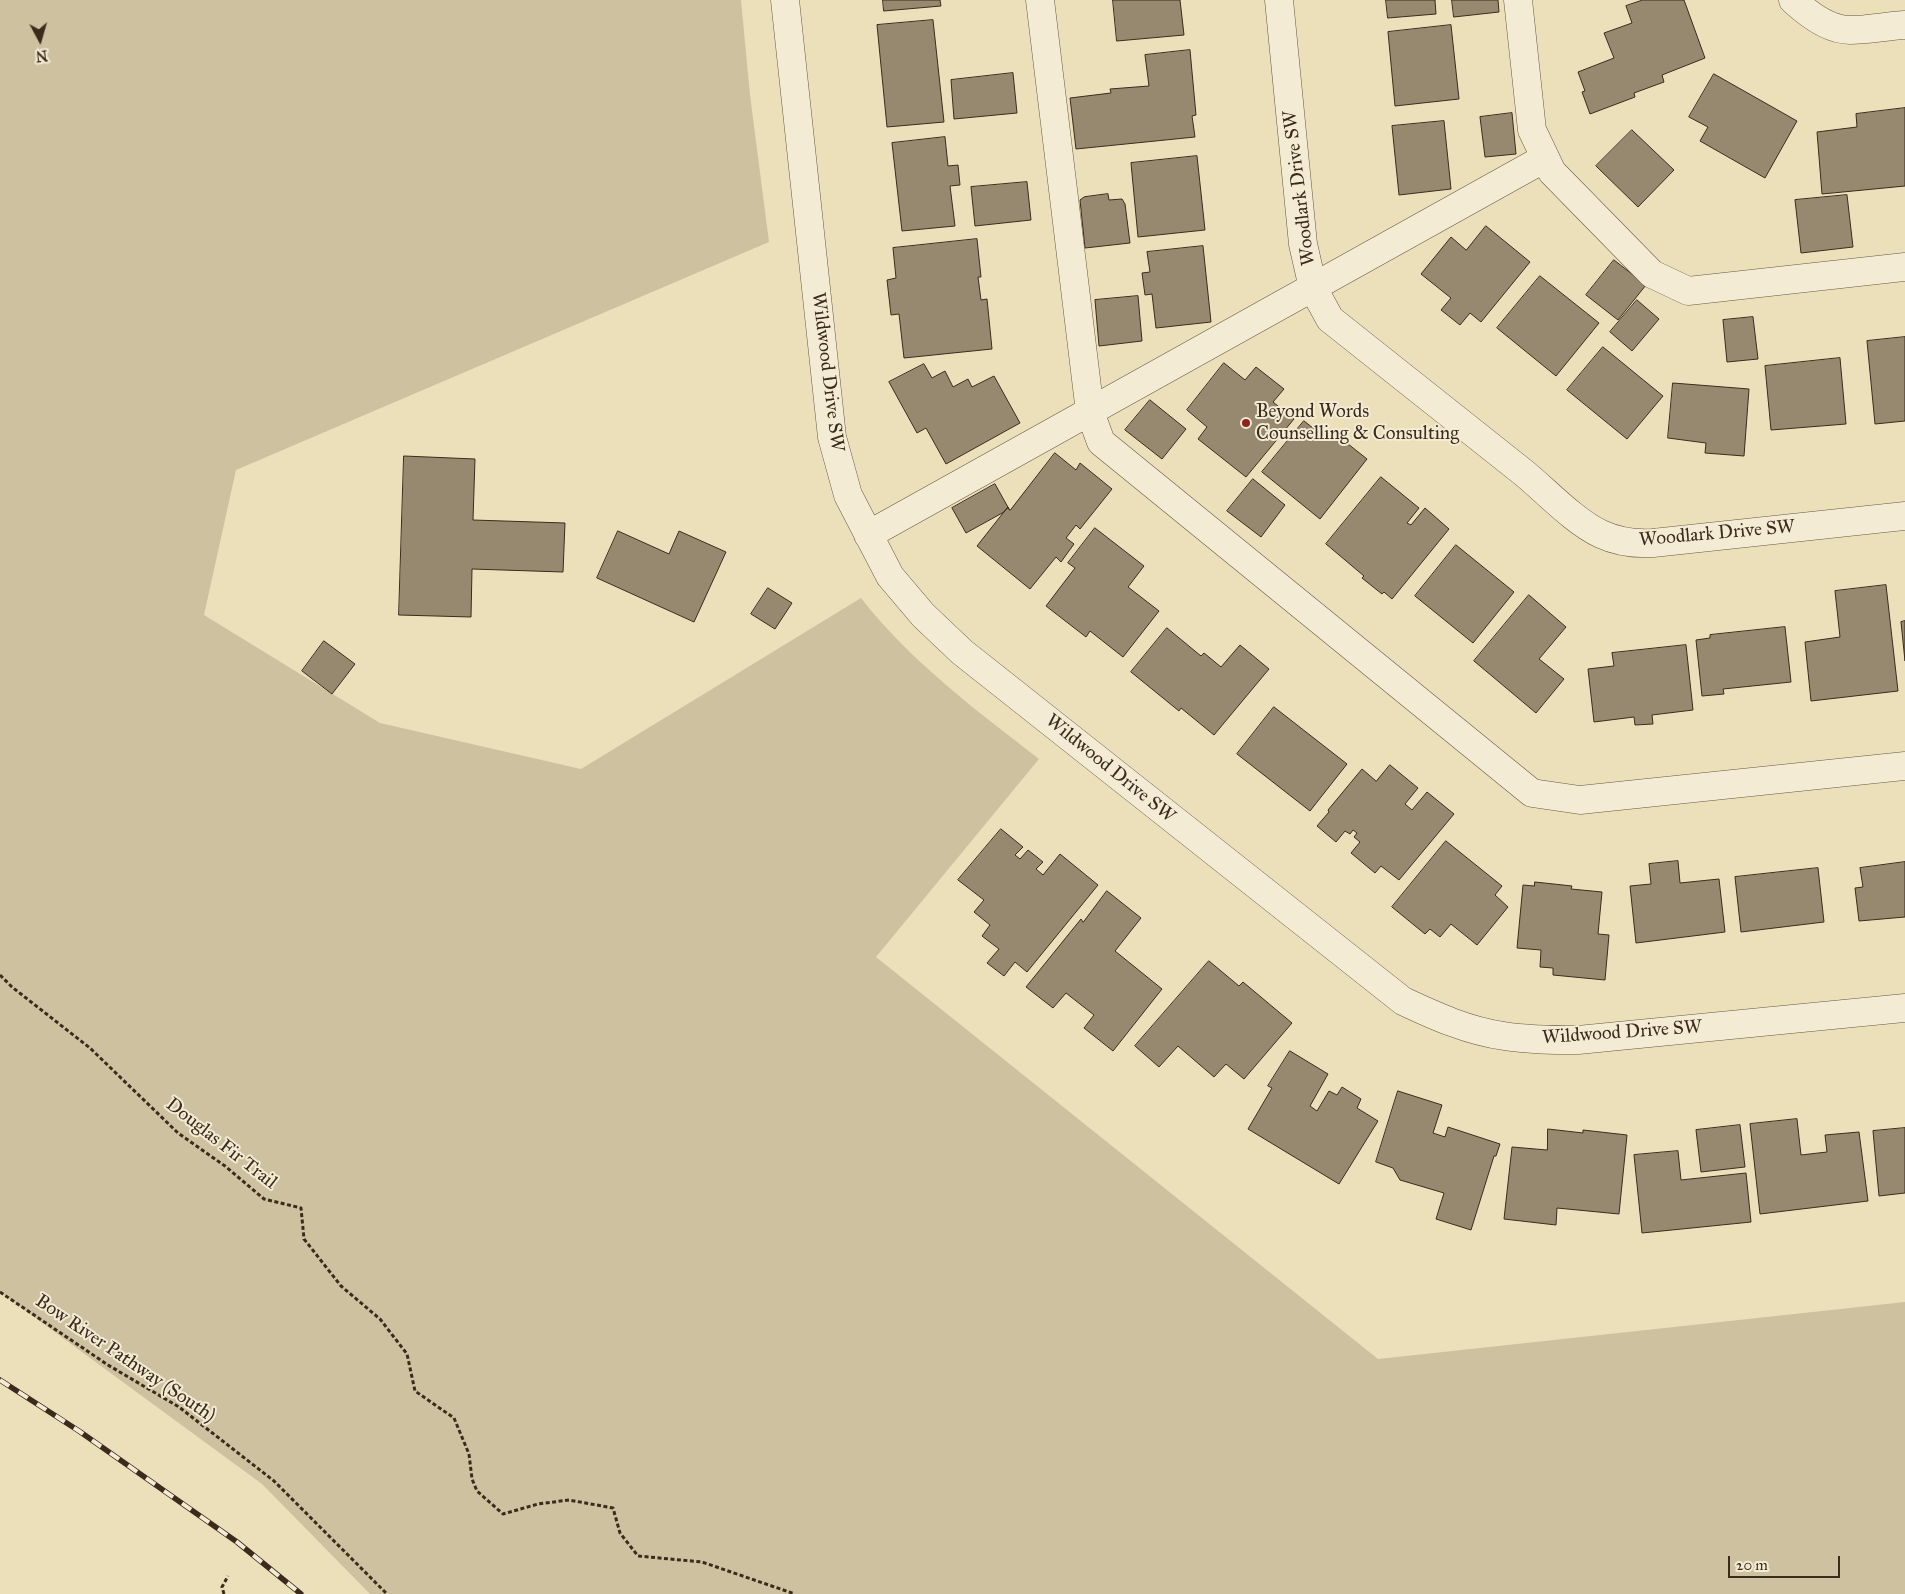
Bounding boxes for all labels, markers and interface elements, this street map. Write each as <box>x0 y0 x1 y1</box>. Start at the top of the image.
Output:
north arrow <box>15 15 65 65</box>
text: N <box>35 46 48 64</box>
street label: Woodlark Drive SW <box>1279 109 1321 267</box>
street label: Wildwood Drive SW <box>806 291 848 453</box>
place label: Beyond Words Counselling & Consulting <box>1256 401 1459 445</box>
marker: Beyond Words Counselling & Consulting <box>1240 417 1252 429</box>
street label: Woodlark Drive SW <box>1638 516 1796 552</box>
street label: Wildwood Drive SW <box>1041 710 1179 828</box>
street label: Wildwood Drive SW <box>1541 1016 1703 1050</box>
street label: Douglas Fir Trail <box>161 1094 281 1194</box>
street label: Bow River Pathway (South) <box>30 1290 220 1428</box>
scale bar <box>1730 1546 1842 1578</box>
text: 20 m <box>1736 1556 1768 1574</box>

